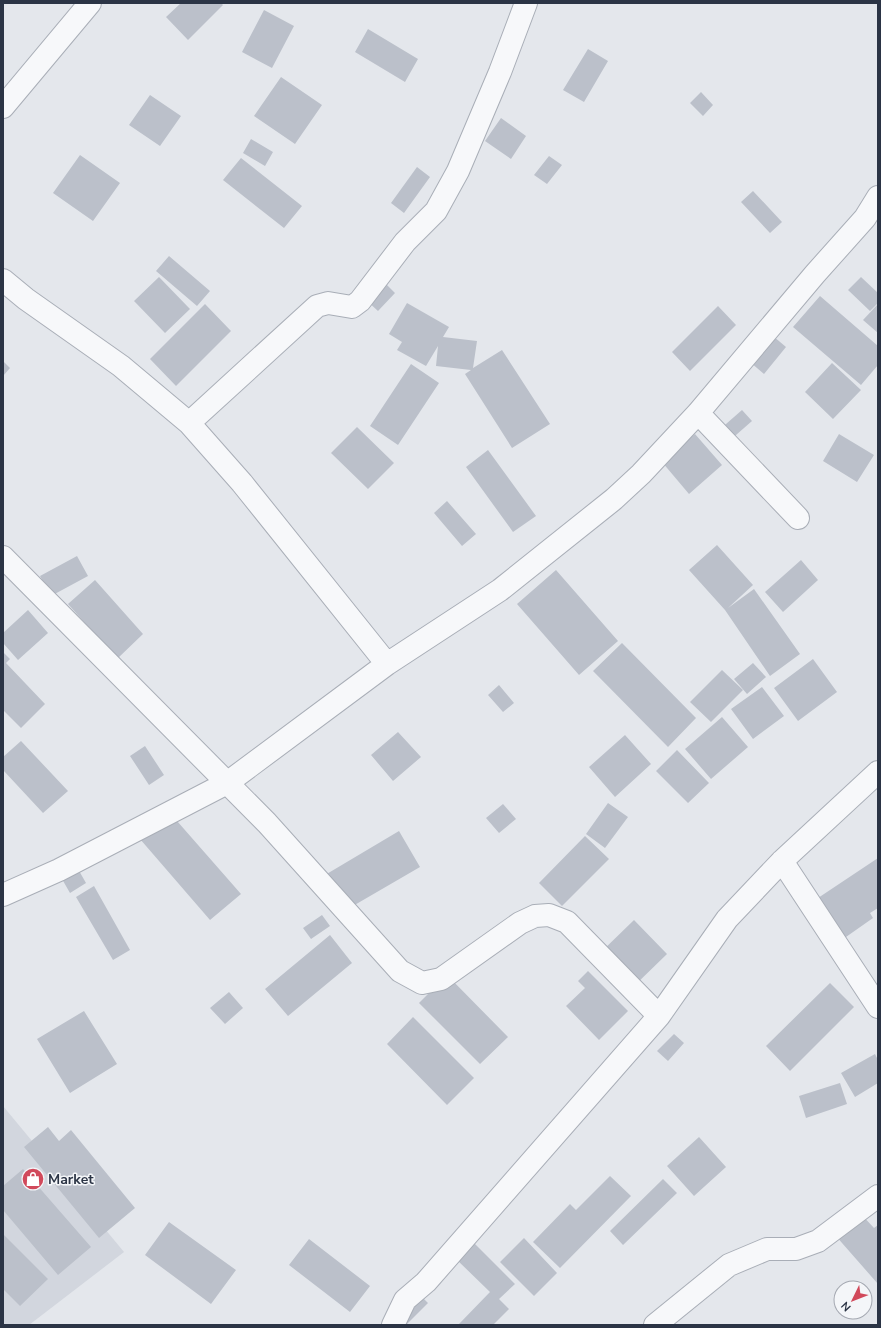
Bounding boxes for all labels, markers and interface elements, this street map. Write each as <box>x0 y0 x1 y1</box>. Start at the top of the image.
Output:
shop icon: Market <box>20 1166 46 1192</box>
place label: Market <box>48 1170 94 1189</box>
north arrow <box>833 1280 873 1320</box>
text: N <box>838 1298 854 1315</box>

